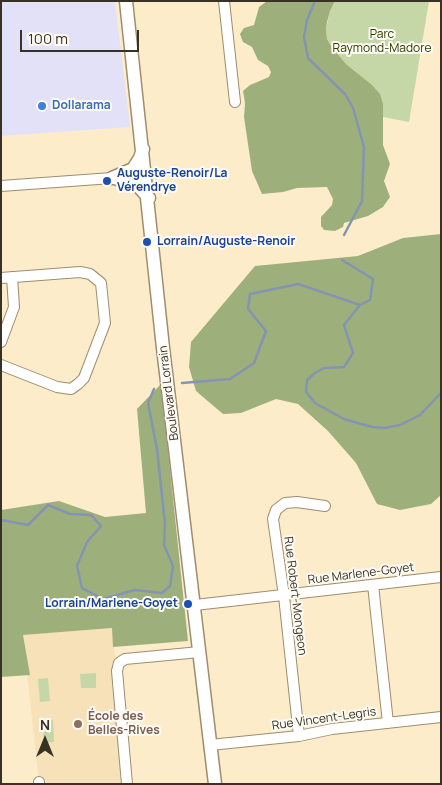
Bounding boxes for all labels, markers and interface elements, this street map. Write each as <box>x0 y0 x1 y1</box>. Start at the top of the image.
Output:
scale bar <box>22 20 141 52</box>
text: 100 m <box>28 28 68 49</box>
park label: Parc Raymond-Madore <box>333 28 431 56</box>
place label: Dollarama <box>52 99 111 113</box>
marker: Dollarama <box>36 100 48 112</box>
place label: Auguste-Renoir/La Vérendrye <box>117 167 228 195</box>
marker: Auguste-Renoir/La Vérendrye <box>101 175 113 187</box>
place label: Lorrain/Auguste-Renoir <box>157 235 295 249</box>
marker: Lorrain/Auguste-Renoir <box>141 236 153 248</box>
street label: Boulevard Lorrain <box>156 345 182 441</box>
street label: Rue Robert-Mongeon <box>281 536 309 656</box>
street label: Rue Marlene-Goyet <box>307 560 415 588</box>
place label: Lorrain/Marlene-Goyet <box>45 597 178 611</box>
marker: Lorrain/Marlene-Goyet <box>182 598 194 610</box>
street label: Rue Vincent-Legris <box>271 705 377 733</box>
place label: École des Belles-Rives <box>88 710 160 738</box>
north arrow <box>20 715 70 765</box>
text: N <box>40 715 50 734</box>
marker: École des Belles-Rives <box>72 718 84 730</box>

